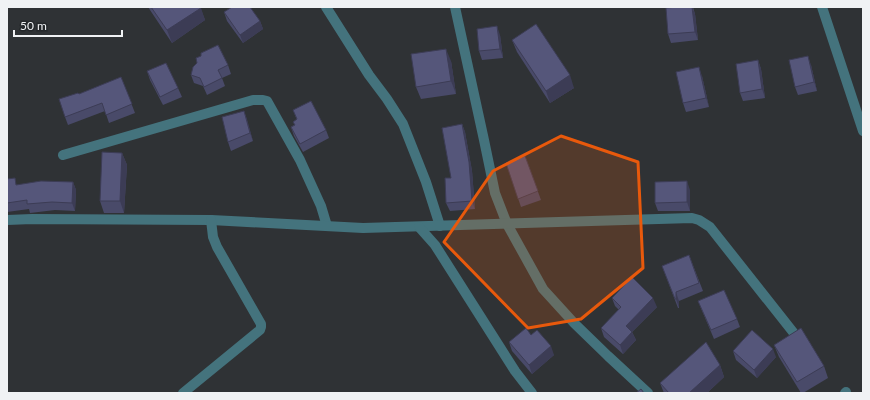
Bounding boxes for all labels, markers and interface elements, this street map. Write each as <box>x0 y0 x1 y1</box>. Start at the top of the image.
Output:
scale bar <box>14 12 122 38</box>
text: 50 m <box>20 18 47 33</box>

